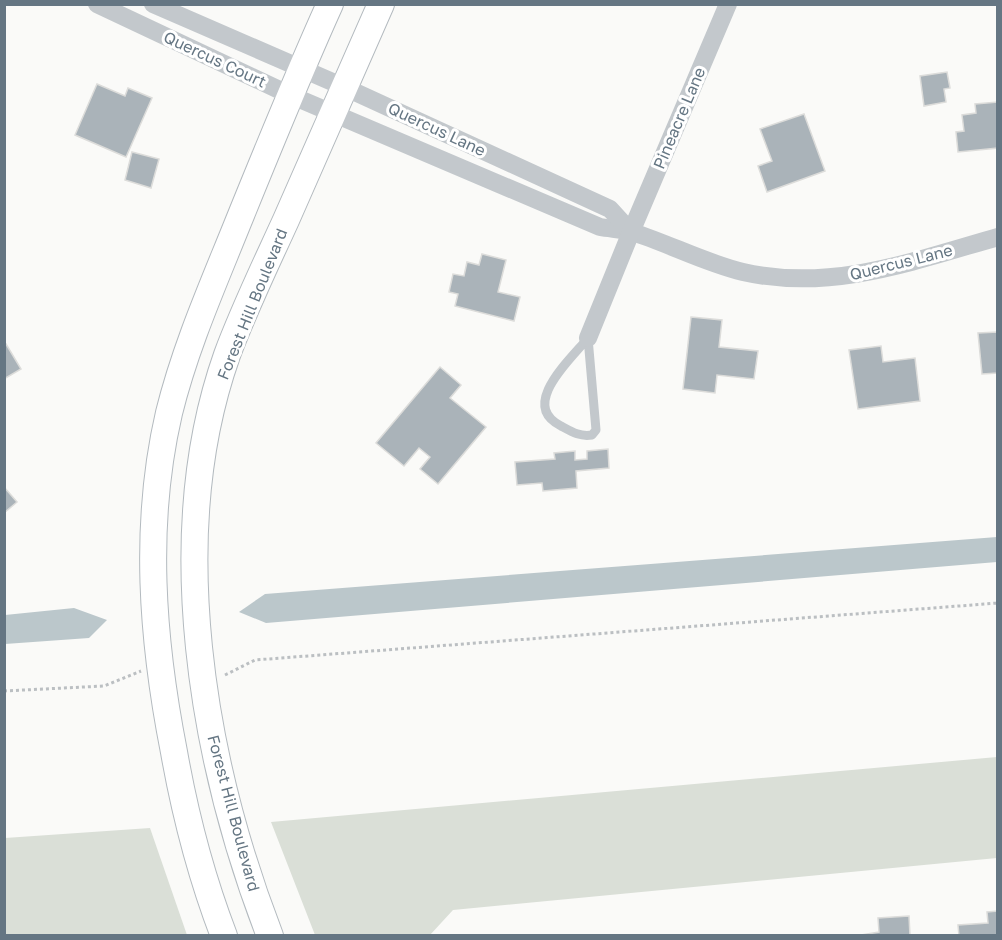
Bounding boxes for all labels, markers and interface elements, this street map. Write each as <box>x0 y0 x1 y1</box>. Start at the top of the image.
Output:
street label: Quercus Court <box>161 27 269 91</box>
street label: Pineacre Lane <box>649 64 709 172</box>
street label: Quercus Lane <box>385 98 489 160</box>
street label: Forest Hill Boulevard <box>213 225 291 383</box>
street label: Quercus Lane <box>848 240 954 284</box>
street label: Forest Hill Boulevard <box>203 733 265 893</box>

